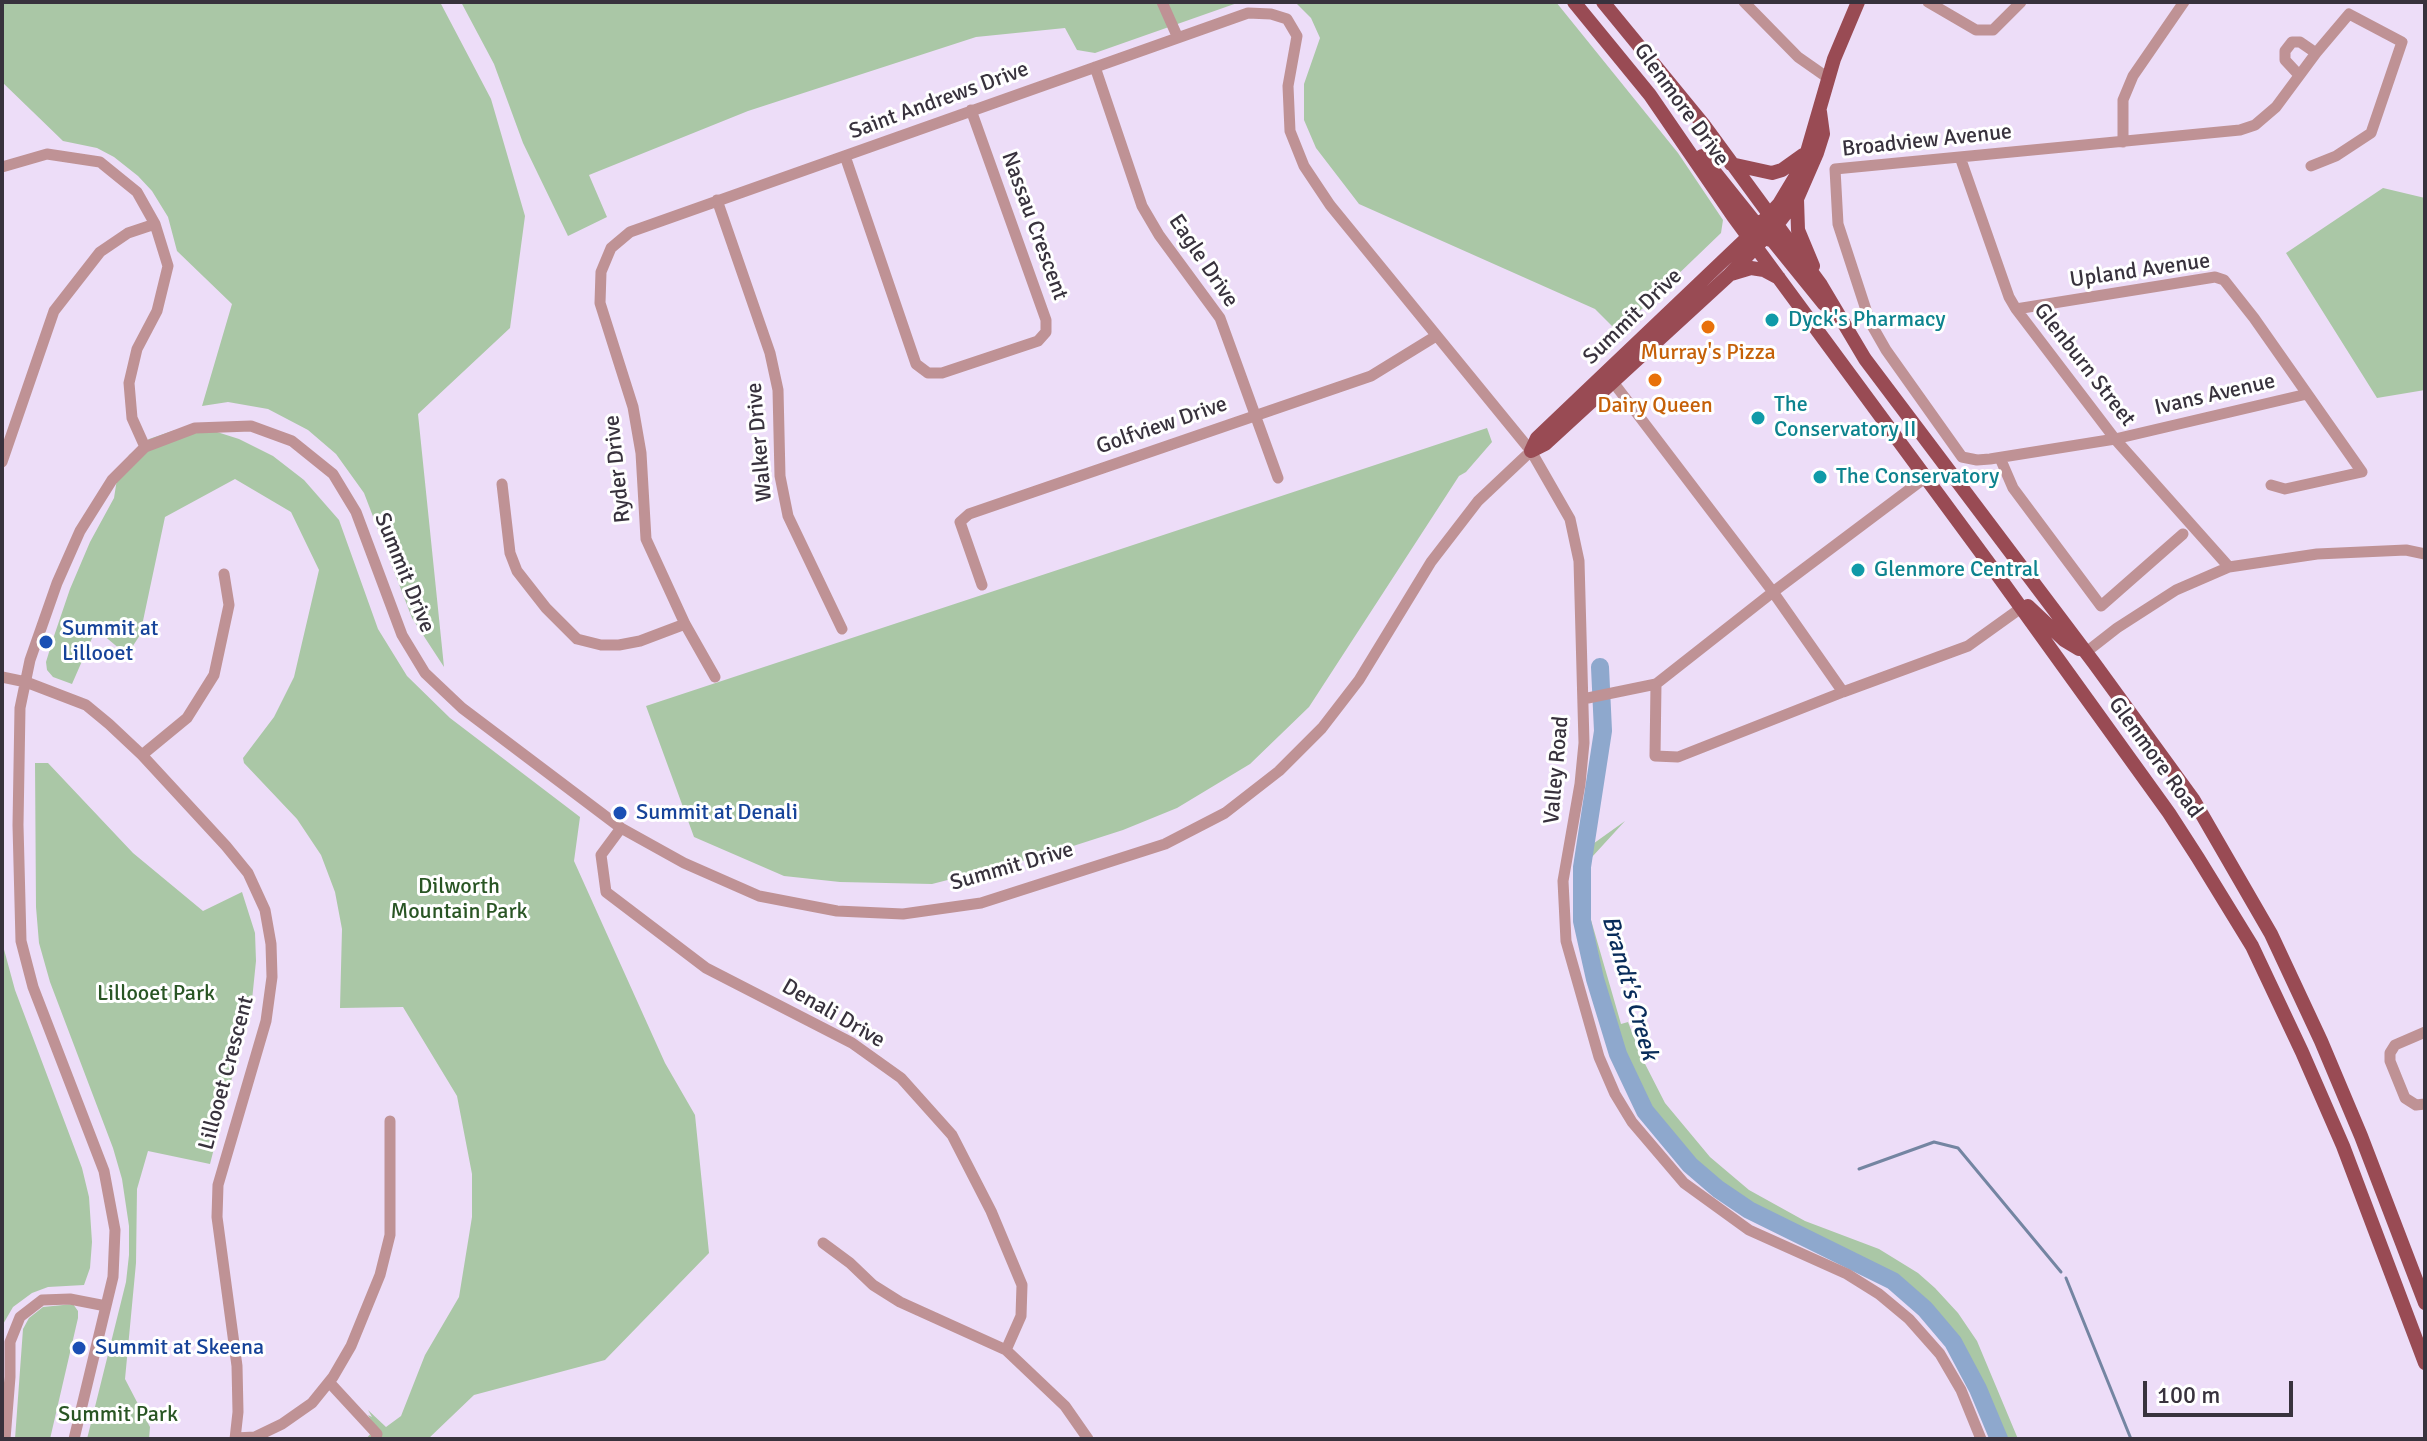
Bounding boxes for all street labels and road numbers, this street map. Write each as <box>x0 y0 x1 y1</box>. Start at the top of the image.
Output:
street label: Glenmore Drive <box>1628 39 1734 171</box>
street label: Saint Andrews Drive <box>846 56 1032 146</box>
street label: Broadview Avenue <box>1841 119 2013 163</box>
street label: Nassau Crescent <box>995 148 1073 304</box>
street label: Eagle Drive <box>1162 210 1244 312</box>
street label: Upland Avenue <box>2068 248 2212 294</box>
street label: Summit Drive <box>1578 263 1688 371</box>
street label: Glenburn Street <box>2028 298 2140 432</box>
street label: Ivans Avenue <box>2152 368 2278 422</box>
street label: Walker Drive <box>742 381 778 503</box>
street label: Golfview Drive <box>1093 391 1231 461</box>
street label: Ryder Drive <box>599 414 637 524</box>
street label: Summit Drive <box>368 509 440 637</box>
street label: Glenmore Road <box>2102 692 2208 824</box>
street label: Valley Road <box>1539 715 1575 825</box>
street label: Summit Drive <box>947 837 1077 897</box>
street label: Denali Drive <box>777 974 889 1054</box>
street label: Lillooet Crescent <box>194 993 260 1153</box>

